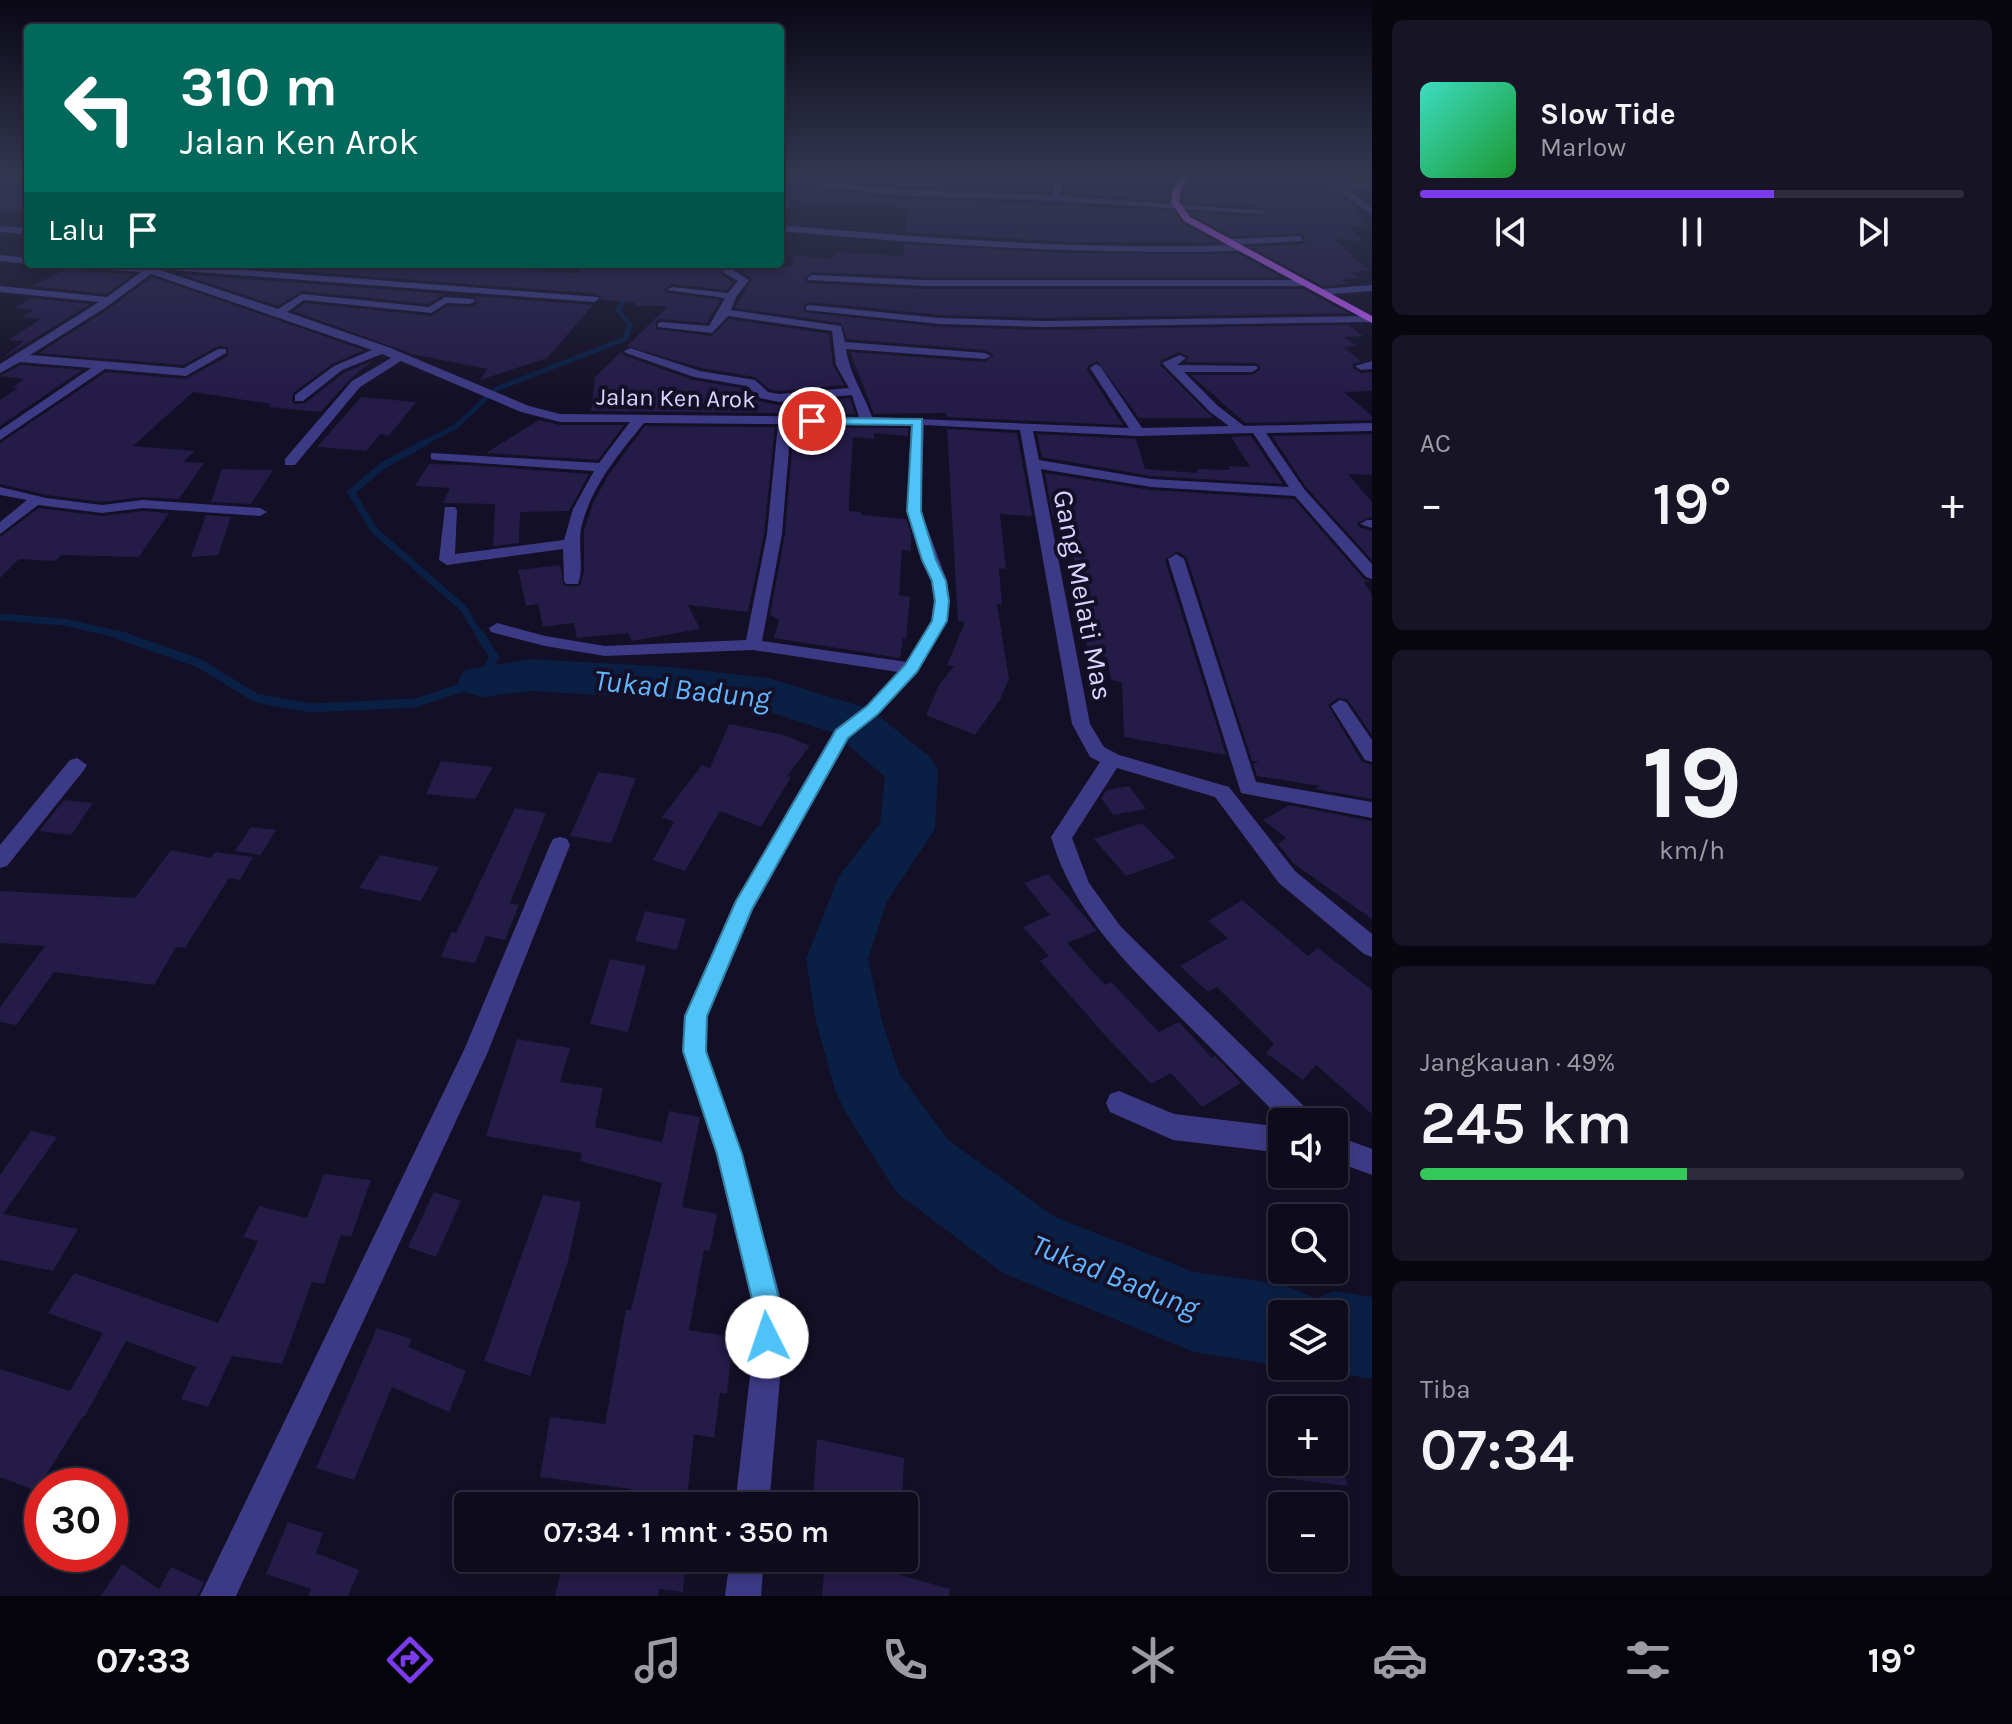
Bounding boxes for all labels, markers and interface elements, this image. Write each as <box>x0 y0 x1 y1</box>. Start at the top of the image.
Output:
text: 310 m <box>180 54 338 119</box>
icon: left <box>48 56 152 160</box>
text: Slow Tide <box>1540 96 1676 132</box>
text: Jalan Ken Arok <box>180 121 419 163</box>
text: Marlow <box>1540 132 1626 163</box>
icon: arrive <box>121 208 165 252</box>
icon: previous <box>1489 210 1533 254</box>
icon: pause <box>1670 210 1714 254</box>
icon: next <box>1851 210 1895 254</box>
text: Lalu <box>48 212 105 248</box>
street label: Jalan Ken Arok <box>596 383 756 413</box>
pin <box>778 387 846 455</box>
icon: arrive <box>790 399 834 443</box>
text: AC <box>1420 428 1451 459</box>
text: 19° <box>1652 469 1732 539</box>
text: − <box>1420 479 1443 530</box>
text: + <box>1941 479 1964 530</box>
street label: Gang Melati Mas <box>1046 487 1120 703</box>
water label: Tukad Badung <box>592 662 773 716</box>
text: 19 <box>1642 722 1742 843</box>
text: km/h <box>1659 835 1725 866</box>
text: Jangkauan · 49% <box>1420 1047 1615 1078</box>
text: 245 km <box>1420 1088 1632 1158</box>
map controls <box>1268 1108 1348 1572</box>
button: sound <box>1268 1108 1348 1188</box>
button: search <box>1268 1204 1348 1284</box>
water label: Tukad Badung <box>1026 1226 1205 1326</box>
position arrow <box>725 1295 809 1379</box>
button: layers <box>1268 1300 1348 1380</box>
text: Tiba <box>1420 1374 1470 1405</box>
button: + <box>1268 1396 1348 1476</box>
text: 07:34 <box>1420 1415 1574 1485</box>
speed limit sign: 30 <box>24 1468 128 1572</box>
button: − <box>1268 1492 1348 1572</box>
text: 07:34 · 1 mnt · 350 m <box>543 1514 829 1550</box>
icon: directions <box>382 1632 438 1688</box>
icon: music <box>630 1632 686 1688</box>
icon: phone <box>877 1632 933 1688</box>
icon: climate <box>1125 1632 1181 1688</box>
icon: car <box>1372 1632 1428 1688</box>
icon: filters <box>1620 1632 1676 1688</box>
text: 07:33 <box>96 1639 191 1681</box>
text: 19° <box>1867 1639 1916 1681</box>

